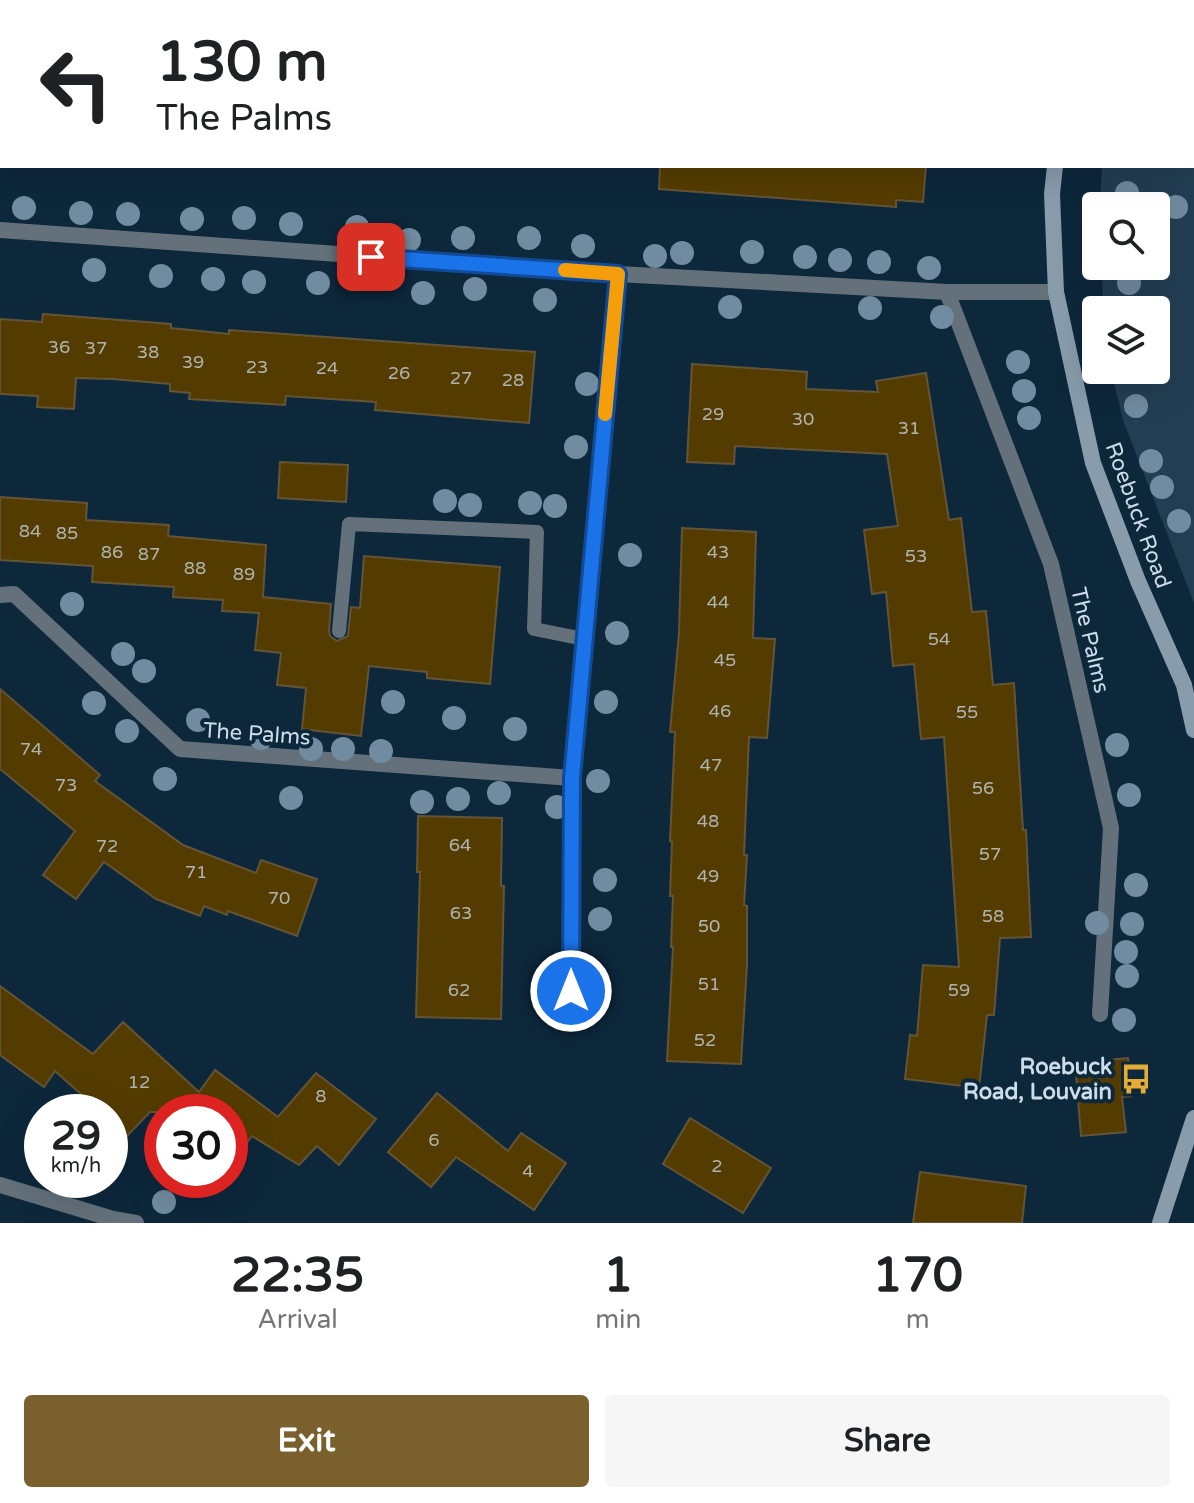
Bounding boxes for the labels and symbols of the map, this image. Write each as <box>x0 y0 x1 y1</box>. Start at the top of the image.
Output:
pin <box>337 223 405 291</box>
house number: 36 <box>48 336 70 358</box>
house number: 37 <box>85 337 107 359</box>
house number: 38 <box>137 341 159 363</box>
house number: 39 <box>182 351 204 373</box>
house number: 23 <box>246 356 268 378</box>
house number: 24 <box>316 357 338 379</box>
house number: 26 <box>388 362 410 384</box>
house number: 27 <box>450 367 472 389</box>
house number: 28 <box>502 369 524 391</box>
house number: 29 <box>702 403 724 425</box>
house number: 30 <box>792 408 814 430</box>
house number: 31 <box>898 417 920 439</box>
street label: Roebuck Road <box>1100 439 1177 592</box>
house number: 84 <box>19 520 41 542</box>
house number: 85 <box>56 522 78 544</box>
house number: 86 <box>101 541 123 563</box>
house number: 43 <box>707 541 729 563</box>
house number: 87 <box>138 543 160 565</box>
house number: 53 <box>905 545 927 567</box>
house number: 88 <box>184 557 206 579</box>
house number: 89 <box>233 563 255 585</box>
street label: The Palms <box>1065 585 1115 696</box>
house number: 44 <box>707 591 729 613</box>
house number: 54 <box>928 628 950 650</box>
house number: 45 <box>714 649 736 671</box>
house number: 46 <box>709 700 731 722</box>
house number: 55 <box>956 701 978 723</box>
street label: The Palms <box>202 717 312 751</box>
house number: 74 <box>20 738 42 760</box>
house number: 47 <box>700 754 722 776</box>
house number: 73 <box>55 774 77 796</box>
house number: 56 <box>972 777 994 799</box>
house number: 48 <box>697 810 719 832</box>
house number: 64 <box>449 834 471 856</box>
house number: 72 <box>96 835 118 857</box>
house number: 57 <box>979 843 1001 865</box>
house number: 71 <box>185 861 207 883</box>
house number: 49 <box>697 865 719 887</box>
house number: 70 <box>268 887 290 909</box>
house number: 63 <box>450 902 472 924</box>
house number: 58 <box>982 905 1004 927</box>
house number: 50 <box>698 915 720 937</box>
position arrow <box>529 949 613 1033</box>
house number: 51 <box>698 973 720 995</box>
house number: 62 <box>448 979 470 1001</box>
house number: 59 <box>948 979 970 1001</box>
house number: 52 <box>694 1029 716 1051</box>
place label: Roebuck Road, Louvain <box>963 1054 1112 1105</box>
bus stop icon: Roebuck Road, Louvain <box>1119 1062 1153 1096</box>
house number: 12 <box>128 1071 150 1093</box>
house number: 8 <box>315 1085 327 1107</box>
speed limit sign: 30 <box>144 1094 248 1198</box>
house number: 6 <box>428 1129 440 1151</box>
house number: 2 <box>711 1155 723 1177</box>
house number: 4 <box>522 1160 534 1182</box>

